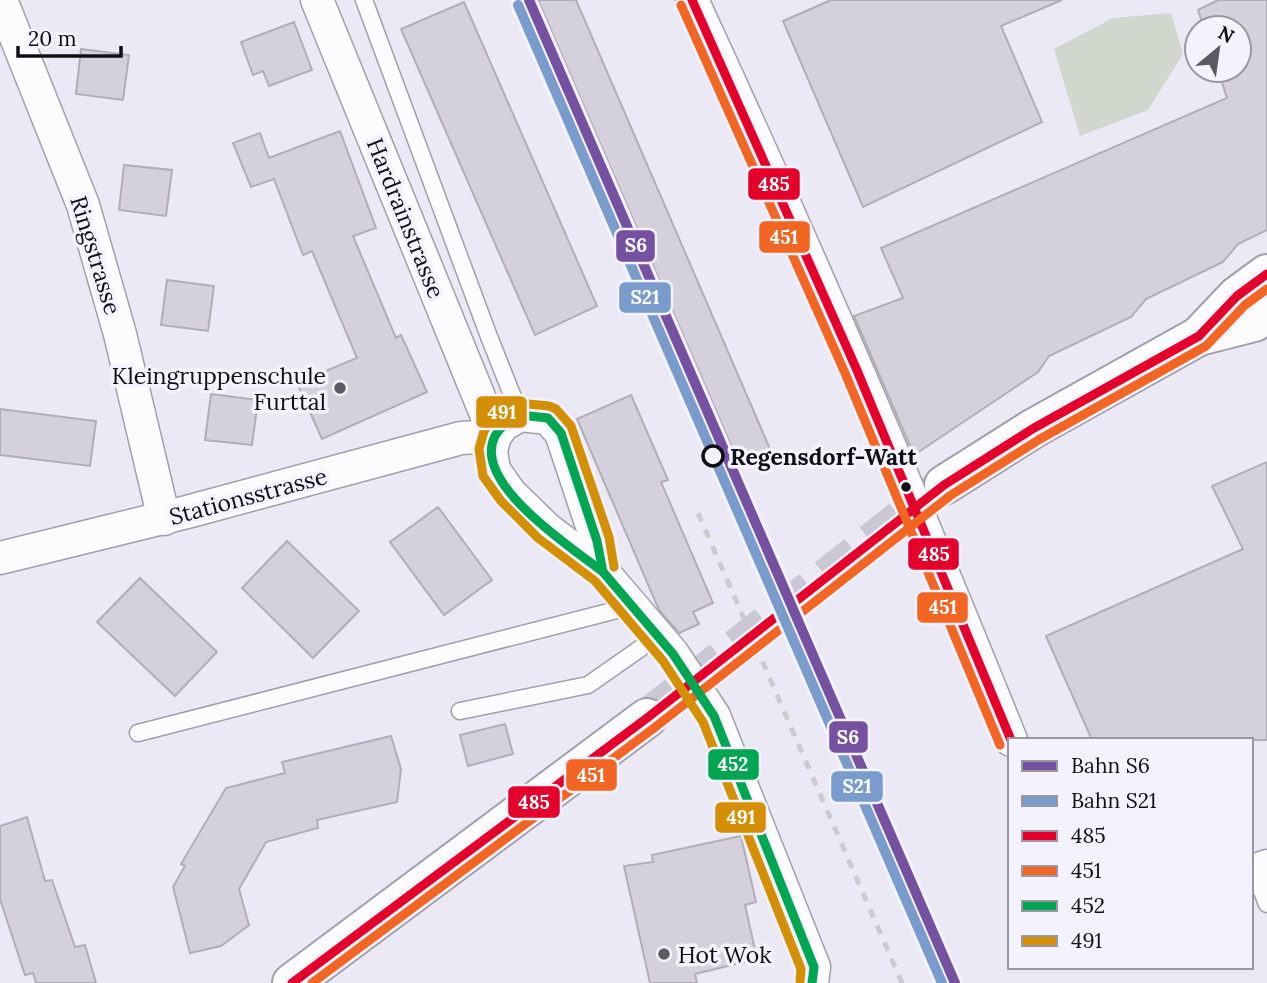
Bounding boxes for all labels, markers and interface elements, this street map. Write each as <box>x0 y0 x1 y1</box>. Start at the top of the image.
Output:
scale bar <box>18 14 121 58</box>
north arrow <box>1183 14 1253 84</box>
text: N <box>1214 20 1239 48</box>
text: 20 m <box>28 25 77 52</box>
street label: Hardrainstrasse <box>361 134 451 302</box>
line badge: 485 <box>747 167 801 201</box>
text: 485 <box>758 172 790 196</box>
street label: Ringstrasse <box>64 192 128 318</box>
line badge: 451 <box>758 220 811 254</box>
text: 451 <box>770 225 798 249</box>
line badge: S6 <box>615 229 656 263</box>
text: S6 <box>625 233 647 257</box>
line badge: S21 <box>618 281 672 314</box>
text: S21 <box>630 285 660 309</box>
place label: Kleingruppenschule Furttal <box>112 361 326 416</box>
marker: Kleingruppenschule Furttal <box>332 380 348 396</box>
line badge: 491 <box>475 395 528 429</box>
text: 491 <box>487 400 517 424</box>
place label: Regensdorf-Watt <box>730 442 918 471</box>
marker: Regensdorf-Watt <box>702 445 724 467</box>
street label: Stationsstrasse <box>166 461 330 531</box>
unlabelled marker <box>899 480 913 494</box>
line badge: 485 <box>907 537 960 571</box>
text: 485 <box>918 542 950 566</box>
line badge: 451 <box>916 591 969 624</box>
text: 451 <box>929 595 957 619</box>
line badge: S6 <box>828 720 869 754</box>
text: S6 <box>837 725 859 749</box>
legend <box>1008 738 1253 969</box>
line badge: 452 <box>707 748 760 781</box>
text: 452 <box>718 752 748 776</box>
text: Bahn S6 <box>1071 752 1150 779</box>
line badge: 451 <box>565 758 618 792</box>
text: 451 <box>577 763 605 787</box>
line badge: S21 <box>830 770 884 803</box>
text: S21 <box>842 774 872 798</box>
line badge: 485 <box>507 785 561 819</box>
text: Bahn S21 <box>1071 787 1157 814</box>
text: 485 <box>518 790 550 814</box>
line badge: 491 <box>714 801 767 834</box>
text: 491 <box>726 805 756 829</box>
text: 485 <box>1071 822 1106 849</box>
text: 451 <box>1071 857 1101 884</box>
text: 452 <box>1071 892 1105 919</box>
text: 491 <box>1071 927 1102 954</box>
place label: Hot Wok <box>678 940 772 969</box>
marker: Hot Wok <box>656 946 672 962</box>

